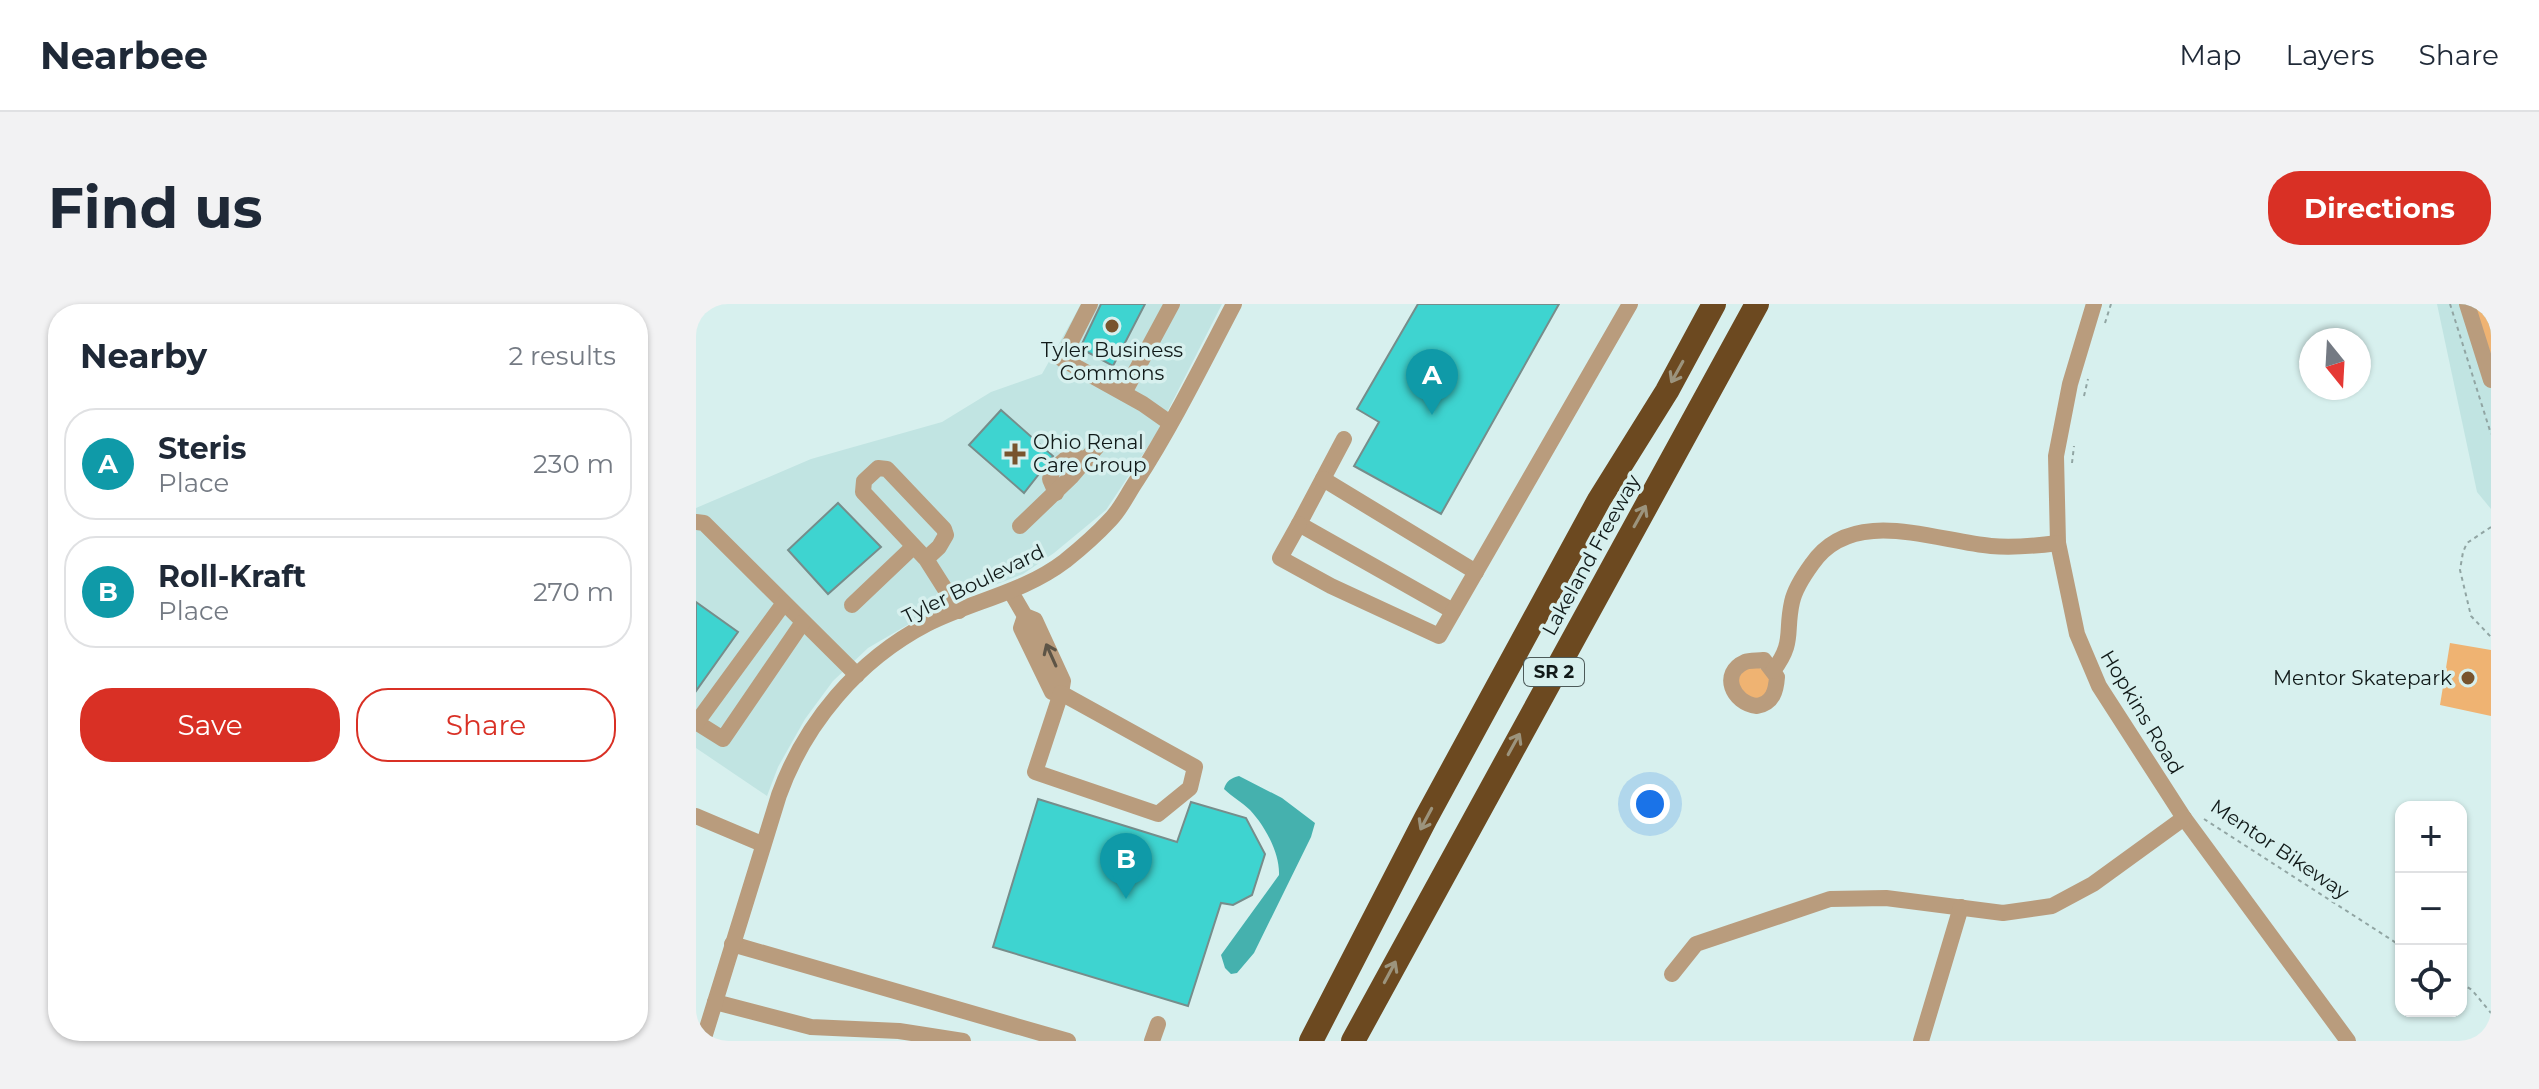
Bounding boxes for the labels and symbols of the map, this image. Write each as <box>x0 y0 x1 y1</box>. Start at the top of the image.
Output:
marker: Tyler Business Commons <box>1103 317 1121 335</box>
north arrow <box>2299 328 2371 400</box>
place label: Tyler Business Commons <box>1041 338 1183 385</box>
pin: A <box>1406 349 1458 415</box>
one-way arrow <box>1669 360 1684 384</box>
place label: Ohio Renal Care Group <box>1033 430 1147 477</box>
marker: Ohio Renal Care Group <box>1004 443 1026 465</box>
street label: Lakeland Freeway <box>1537 470 1645 640</box>
one-way arrow <box>1632 505 1648 529</box>
street label: Tyler Boulevard <box>898 539 1048 629</box>
one-way arrow <box>1043 643 1058 667</box>
street label: Hopkins Road <box>2096 646 2188 778</box>
road number: SR 2 <box>1524 658 1584 686</box>
place label: Mentor Skatepark <box>2273 666 2452 690</box>
marker: Mentor Skatepark <box>2459 669 2477 687</box>
one-way arrow <box>1506 733 1522 756</box>
your location <box>1630 784 1670 824</box>
street label: Mentor Bikeway <box>2206 794 2354 904</box>
one-way arrow <box>1418 806 1434 830</box>
pin: B <box>1100 833 1152 899</box>
one-way arrow <box>1382 961 1398 985</box>

